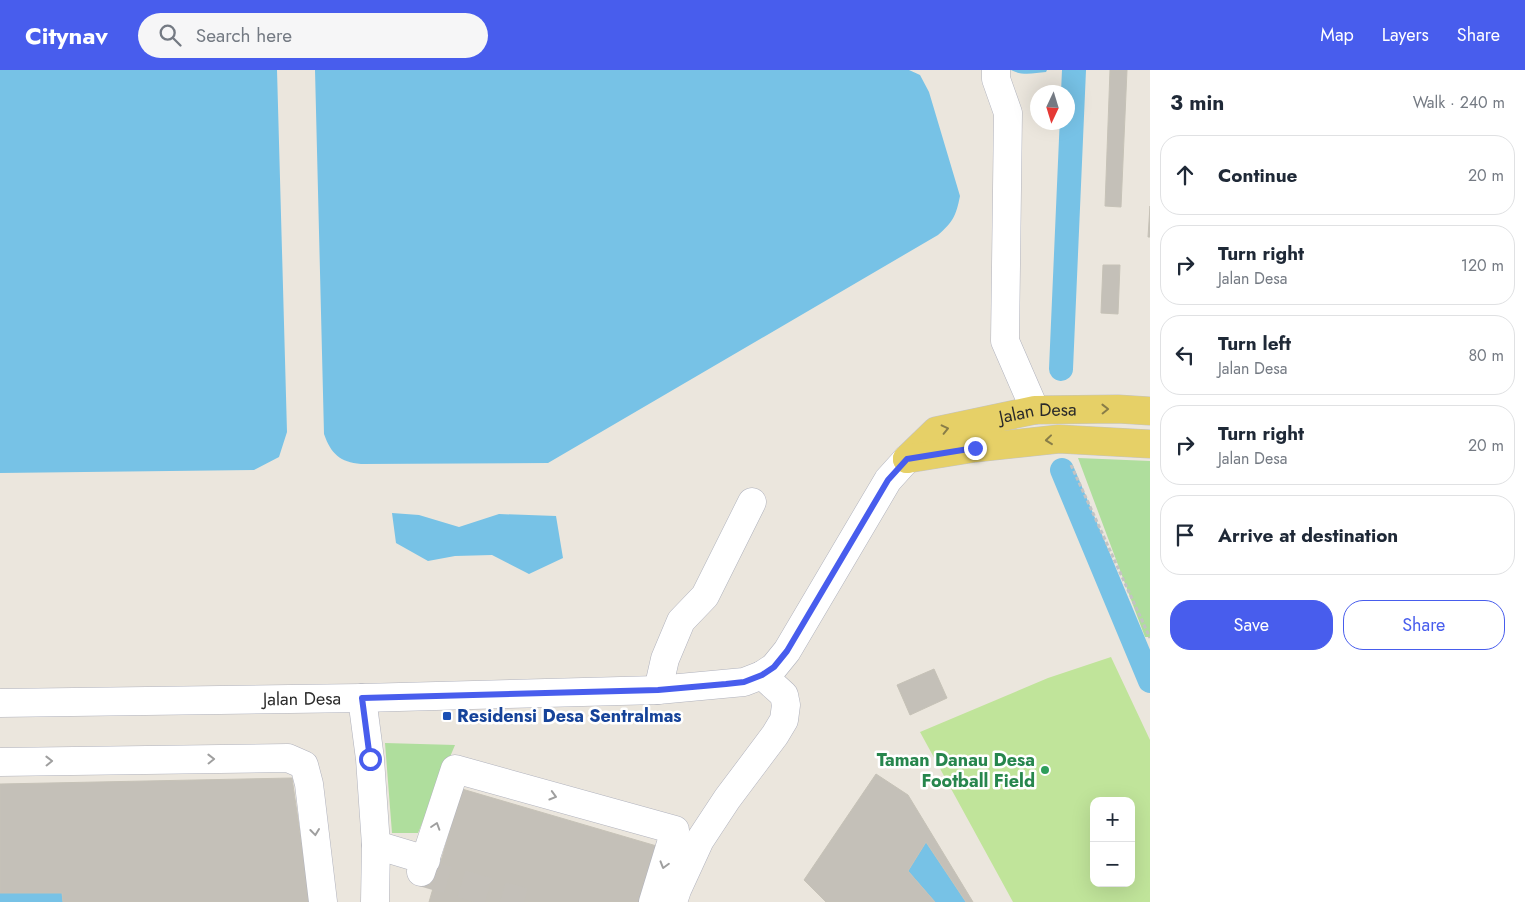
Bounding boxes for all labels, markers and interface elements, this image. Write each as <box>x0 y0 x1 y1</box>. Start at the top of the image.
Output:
search box <box>138 13 488 58</box>
text: Citynav <box>25 18 108 53</box>
icon: search <box>156 21 184 49</box>
text: Search here <box>196 22 292 49</box>
text: Map <box>1320 22 1354 48</box>
text: Layers <box>1382 22 1429 48</box>
text: Share <box>1457 22 1500 48</box>
north arrow <box>1030 85 1075 130</box>
text: 3 min <box>1170 88 1224 118</box>
text: Walk · 240 m <box>1413 91 1505 114</box>
icon: ahead <box>1171 161 1199 189</box>
text: Continue <box>1218 162 1297 189</box>
text: 20 m <box>1468 164 1504 187</box>
text: Turn right <box>1218 240 1304 267</box>
icon: right <box>1171 251 1199 279</box>
text: 120 m <box>1461 254 1504 277</box>
text: Jalan Desa <box>1218 267 1287 290</box>
text: Turn left <box>1218 330 1291 357</box>
icon: left <box>1171 341 1199 369</box>
text: 80 m <box>1468 344 1504 367</box>
text: Jalan Desa <box>1218 357 1287 380</box>
street label: Jalan Desa <box>995 397 1077 431</box>
one-way arrow <box>1101 404 1109 415</box>
text: Turn right <box>1218 420 1304 447</box>
one-way arrow <box>940 424 949 435</box>
icon: right <box>1171 431 1199 459</box>
one-way arrow <box>1045 434 1053 445</box>
text: 20 m <box>1468 434 1504 457</box>
route end <box>964 437 987 460</box>
text: Jalan Desa <box>1218 447 1287 470</box>
icon: arrive <box>1171 521 1199 549</box>
text: Arrive at destination <box>1218 522 1398 549</box>
button: Save <box>1170 600 1333 650</box>
button: Share <box>1343 600 1505 650</box>
street label: Jalan Desa <box>261 685 341 712</box>
place label: Residensi Desa Sentralmas <box>457 703 682 729</box>
marker: Residensi Desa Sentralmas <box>441 710 453 722</box>
place label: Taman Danau Desa Football Field <box>877 747 1035 794</box>
route start <box>359 748 382 771</box>
one-way arrow <box>208 754 215 764</box>
one-way arrow <box>45 756 53 767</box>
marker: Taman Danau Desa Football Field <box>1039 764 1051 776</box>
one-way arrow <box>549 791 557 801</box>
map controls <box>1090 797 1135 887</box>
button: + <box>1090 797 1135 842</box>
one-way arrow <box>431 822 441 830</box>
one-way arrow <box>309 829 320 837</box>
button: − <box>1090 842 1135 887</box>
one-way arrow <box>660 861 670 869</box>

